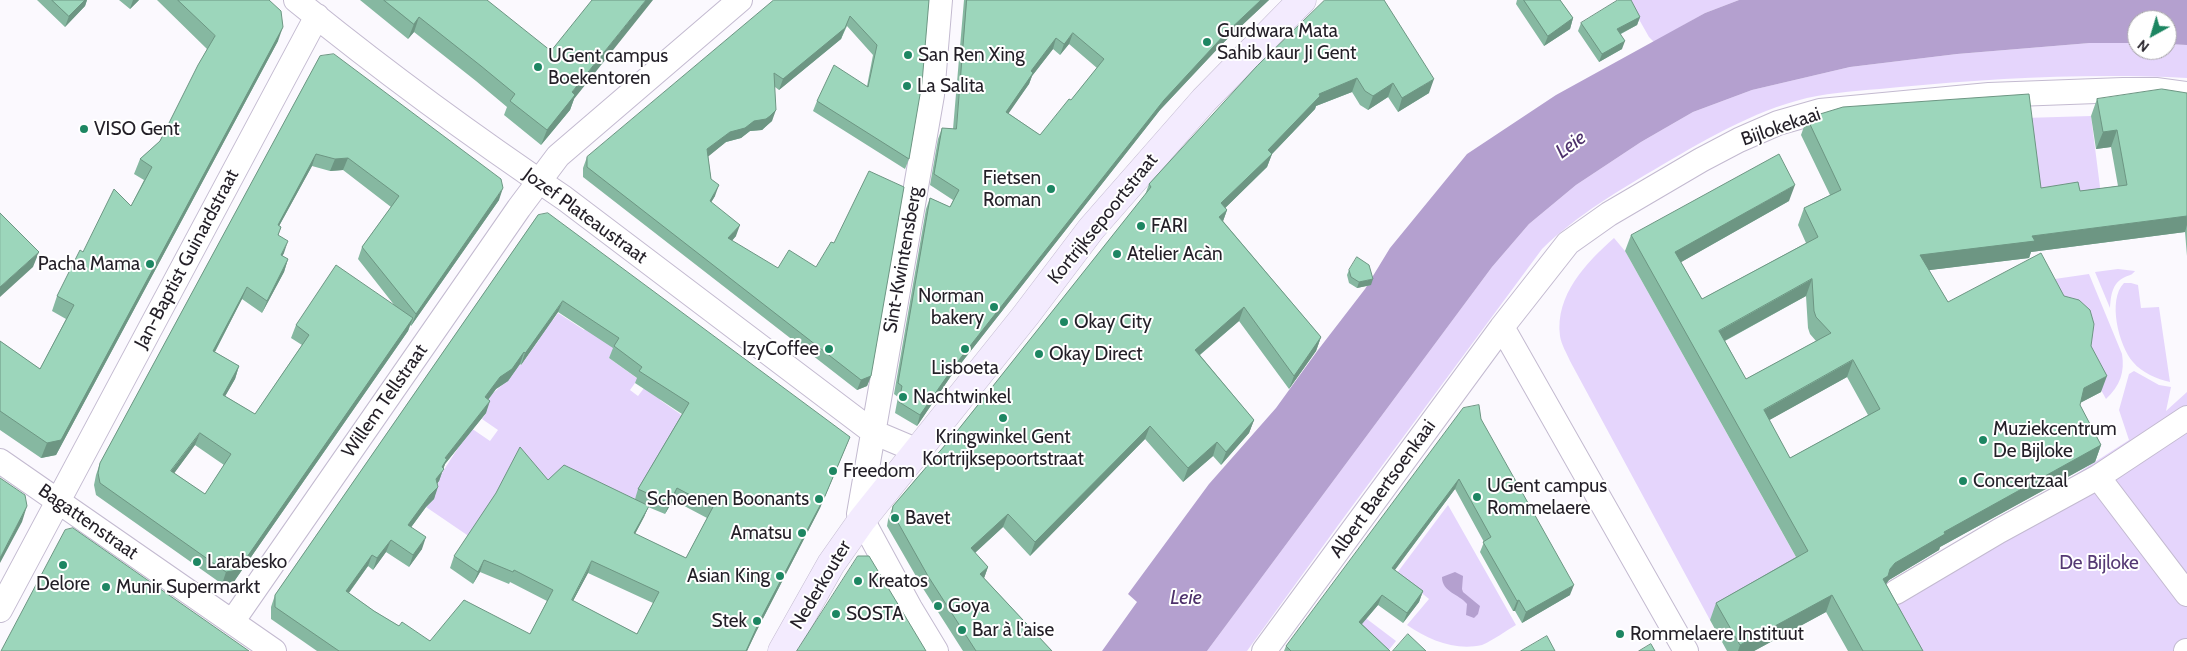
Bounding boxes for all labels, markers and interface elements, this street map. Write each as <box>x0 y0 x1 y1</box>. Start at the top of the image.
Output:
north arrow <box>2127 10 2177 60</box>
place label: Gurdwara Mata Sahib kaur Ji Gent <box>1217 20 1356 64</box>
marker: Gurdwara Mata Sahib kaur Ji Gent <box>1201 36 1213 48</box>
text: N <box>2134 36 2153 56</box>
place label: San Ren Xing <box>918 44 1025 66</box>
place label: UGent campus Boekentoren <box>548 45 668 89</box>
marker: San Ren Xing <box>902 49 914 61</box>
marker: UGent campus Boekentoren <box>532 61 544 73</box>
place label: La Salita <box>917 75 984 97</box>
marker: La Salita <box>901 80 913 92</box>
street label: Bijlokekaai <box>1738 103 1824 151</box>
place label: VISO Gent <box>94 118 180 140</box>
marker: VISO Gent <box>78 123 90 135</box>
water label: Leie <box>1551 126 1591 164</box>
street label: Kortrijksepoortstraat <box>1043 149 1163 289</box>
street label: Jozef Plateaustraat <box>519 163 651 269</box>
street label: Jan-Baptist Guinardstraat <box>130 166 244 352</box>
place label: Fietsen Roman <box>983 167 1041 211</box>
marker: Fietsen Roman <box>1045 183 1057 195</box>
street label: Sint-Kwintensberg <box>879 185 927 335</box>
place label: FARI <box>1151 215 1188 237</box>
marker: FARI <box>1135 220 1147 232</box>
place label: Atelier Acàn <box>1127 243 1223 265</box>
marker: Atelier Acàn <box>1111 248 1123 260</box>
place label: Pacha Mama <box>38 253 140 275</box>
marker: Pacha Mama <box>144 258 156 270</box>
place label: Norman bakery <box>918 285 984 329</box>
marker: Norman bakery <box>988 301 1000 313</box>
place label: Okay City <box>1074 311 1152 333</box>
marker: Okay City <box>1058 316 1070 328</box>
place label: IzyCoffee <box>742 338 819 360</box>
street label: Willem Tellstraat <box>337 340 433 462</box>
marker: IzyCoffee <box>823 343 835 355</box>
marker: Lisboeta <box>959 343 971 355</box>
place label: Okay Direct <box>1049 343 1143 365</box>
marker: Okay Direct <box>1033 348 1045 360</box>
place label: Lisboeta <box>931 357 999 379</box>
place label: Nachtwinkel <box>913 386 1011 408</box>
marker: Nachtwinkel <box>897 391 909 403</box>
marker: Kringwinkel Gent Kortrijksepoortstraat <box>997 412 1009 424</box>
street label: Albert Baertsoenkaai <box>1325 416 1441 562</box>
place label: Muziekcentrum De Bijloke <box>1993 418 2117 462</box>
place label: Kringwinkel Gent Kortrijksepoortstraat <box>922 426 1084 470</box>
marker: Muziekcentrum De Bijloke <box>1977 434 1989 446</box>
place label: Freedom <box>843 460 915 482</box>
marker: Freedom <box>827 465 839 477</box>
place label: Concertzaal <box>1973 470 2068 492</box>
place label: UGent campus Rommelaere <box>1487 475 1607 519</box>
marker: Concertzaal <box>1957 475 1969 487</box>
street label: Bagattenstraat <box>34 479 142 565</box>
place label: Schoenen Boonants <box>647 488 809 510</box>
marker: UGent campus Rommelaere <box>1471 491 1483 503</box>
marker: Schoenen Boonants <box>813 493 825 505</box>
place label: Bavet <box>905 507 950 529</box>
marker: Bavet <box>889 512 901 524</box>
place label: Amatsu <box>730 522 792 544</box>
marker: Amatsu <box>796 527 808 539</box>
street label: Nederkouter <box>786 536 856 634</box>
place label: Larabesko <box>207 551 287 573</box>
park label: De Bijloke <box>2059 552 2139 574</box>
marker: Larabesko <box>191 556 203 568</box>
marker: Delore <box>57 559 69 571</box>
place label: Asian King <box>687 565 770 587</box>
marker: Asian King <box>774 570 786 582</box>
place label: Kreatos <box>868 570 928 592</box>
place label: Delore <box>36 573 90 595</box>
marker: Kreatos <box>852 575 864 587</box>
place label: Munir Supermarkt <box>116 576 260 598</box>
marker: Munir Supermarkt <box>100 581 112 593</box>
water label: Leie <box>1170 586 1202 610</box>
place label: Goya <box>948 595 990 617</box>
marker: Goya <box>932 600 944 612</box>
place label: SOSTA <box>846 603 904 625</box>
marker: SOSTA <box>830 608 842 620</box>
place label: Stek <box>712 610 747 632</box>
marker: Stek <box>751 615 763 627</box>
place label: Bar à l'aise <box>972 619 1054 641</box>
place label: Rommelaere Instituut <box>1630 623 1804 645</box>
marker: Bar à l'aise <box>956 624 968 636</box>
marker: Rommelaere Instituut <box>1614 628 1626 640</box>

